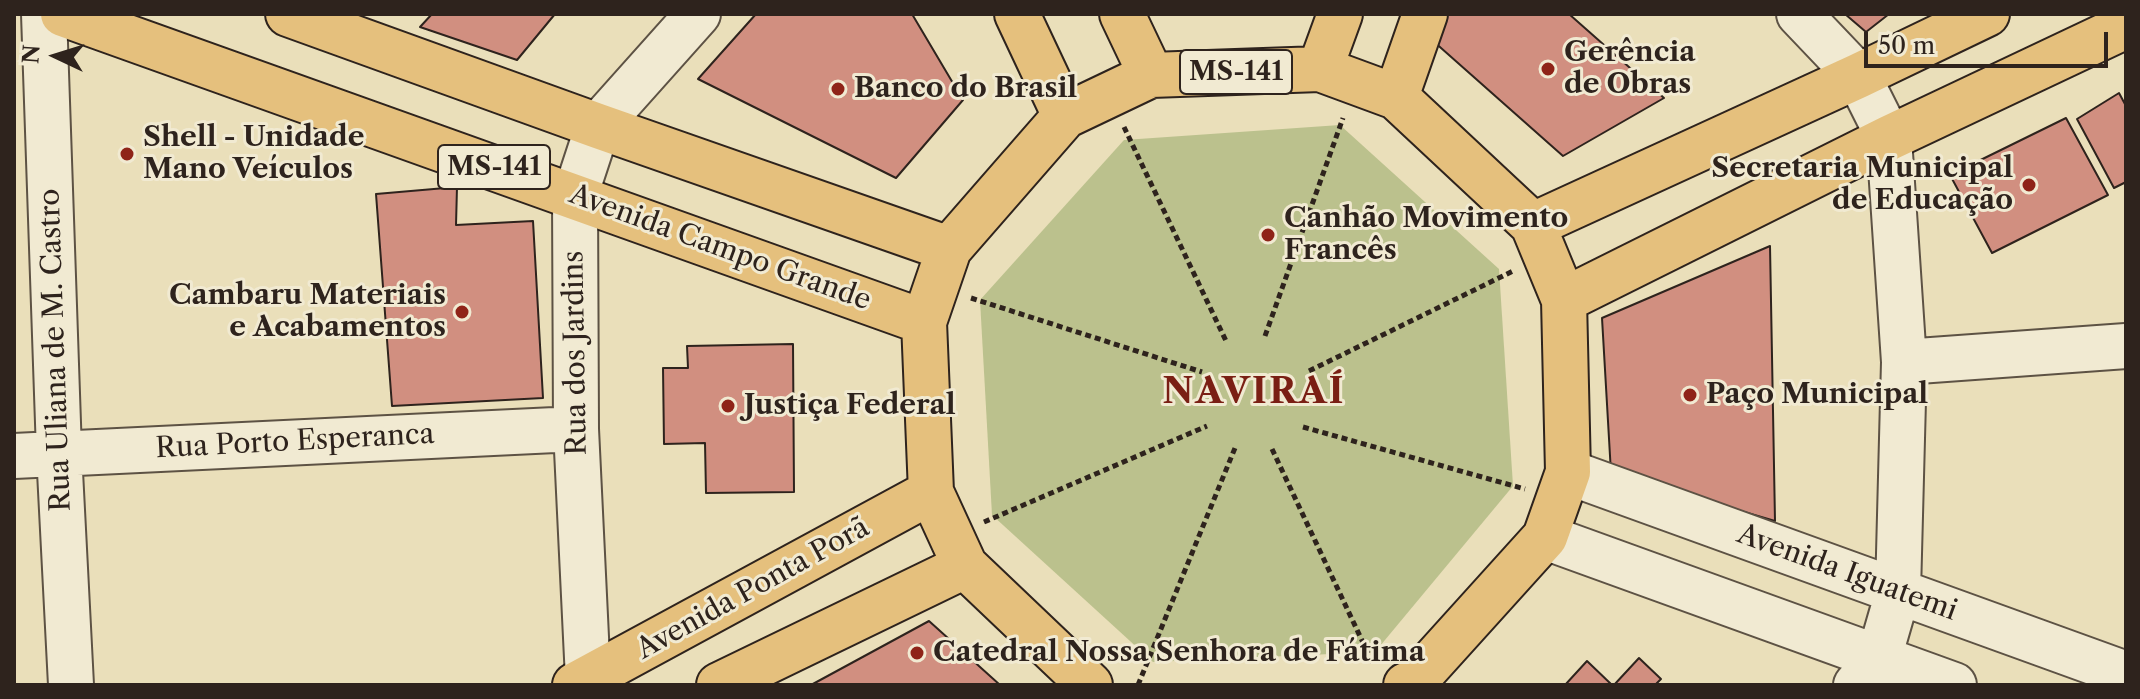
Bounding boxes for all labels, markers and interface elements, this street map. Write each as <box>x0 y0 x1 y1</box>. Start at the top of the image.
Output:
north arrow <box>16 16 96 96</box>
scale bar <box>1868 16 2112 66</box>
text: 50 m <box>1878 31 1935 60</box>
place label: Gerência de Obras <box>1564 36 1695 102</box>
text: N <box>17 44 46 65</box>
road number: MS-141 <box>1180 50 1292 94</box>
marker: Gerência de Obras <box>1539 60 1557 78</box>
place label: Banco do Brasil <box>854 72 1077 106</box>
marker: Banco do Brasil <box>829 80 847 98</box>
place label: Shell - Unidade Mano Veículos <box>143 121 364 187</box>
marker: Shell - Unidade Mano Veículos <box>118 145 136 163</box>
road number: MS-141 <box>438 145 550 189</box>
place label: Secretaria Municipal de Educação <box>1711 152 2013 218</box>
marker: Secretaria Municipal de Educação <box>2020 176 2038 194</box>
street label: Avenida Campo Grande <box>565 178 875 318</box>
street label: Rua Uliana de M. Castro <box>34 188 78 512</box>
place label: Canhão Movimento Francês <box>1284 202 1568 268</box>
marker: Canhão Movimento Francês <box>1259 226 1277 244</box>
street label: Rua dos Jardins <box>557 250 595 456</box>
place label: Cambaru Materiais e Acabamentos <box>169 279 446 345</box>
marker: Cambaru Materiais e Acabamentos <box>453 303 471 321</box>
district label: NAVIRAÍ <box>1162 371 1346 415</box>
place label: Paço Municipal <box>1706 378 1928 412</box>
marker: Paço Municipal <box>1681 386 1699 404</box>
place label: Justiça Federal <box>744 389 956 423</box>
marker: Justiça Federal <box>719 397 737 415</box>
street label: Rua Porto Esperanca <box>155 418 435 466</box>
street label: Avenida Ponta Porã <box>631 511 875 667</box>
street label: Avenida Iguatemi <box>1732 518 1962 628</box>
place label: Catedral Nossa Senhora de Fátima <box>933 636 1425 670</box>
marker: Catedral Nossa Senhora de Fátima <box>908 644 926 662</box>

